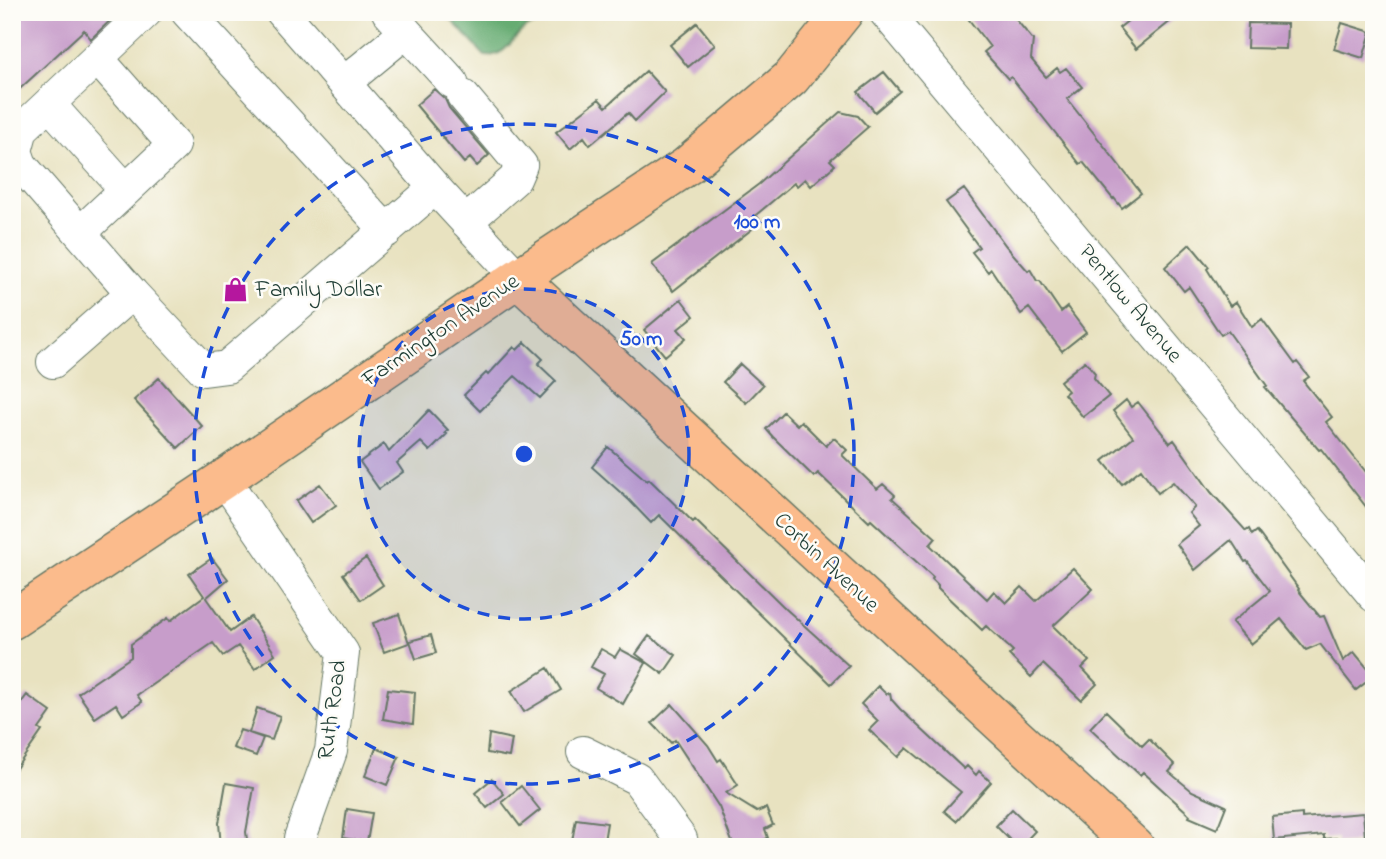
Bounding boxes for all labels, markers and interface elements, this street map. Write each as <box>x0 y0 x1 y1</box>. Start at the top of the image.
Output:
text: 100 m <box>734 208 780 238</box>
street label: Pentlow Avenue <box>1070 237 1190 371</box>
street label: Farmington Avenue <box>355 266 527 397</box>
place label: Family Dollar <box>254 274 383 309</box>
shop icon: Family Dollar <box>221 276 249 304</box>
text: 50 m <box>620 325 662 355</box>
centre of rings <box>512 442 536 466</box>
street label: Corbin Avenue <box>766 505 887 621</box>
street label: Ruth Road <box>310 658 356 762</box>

